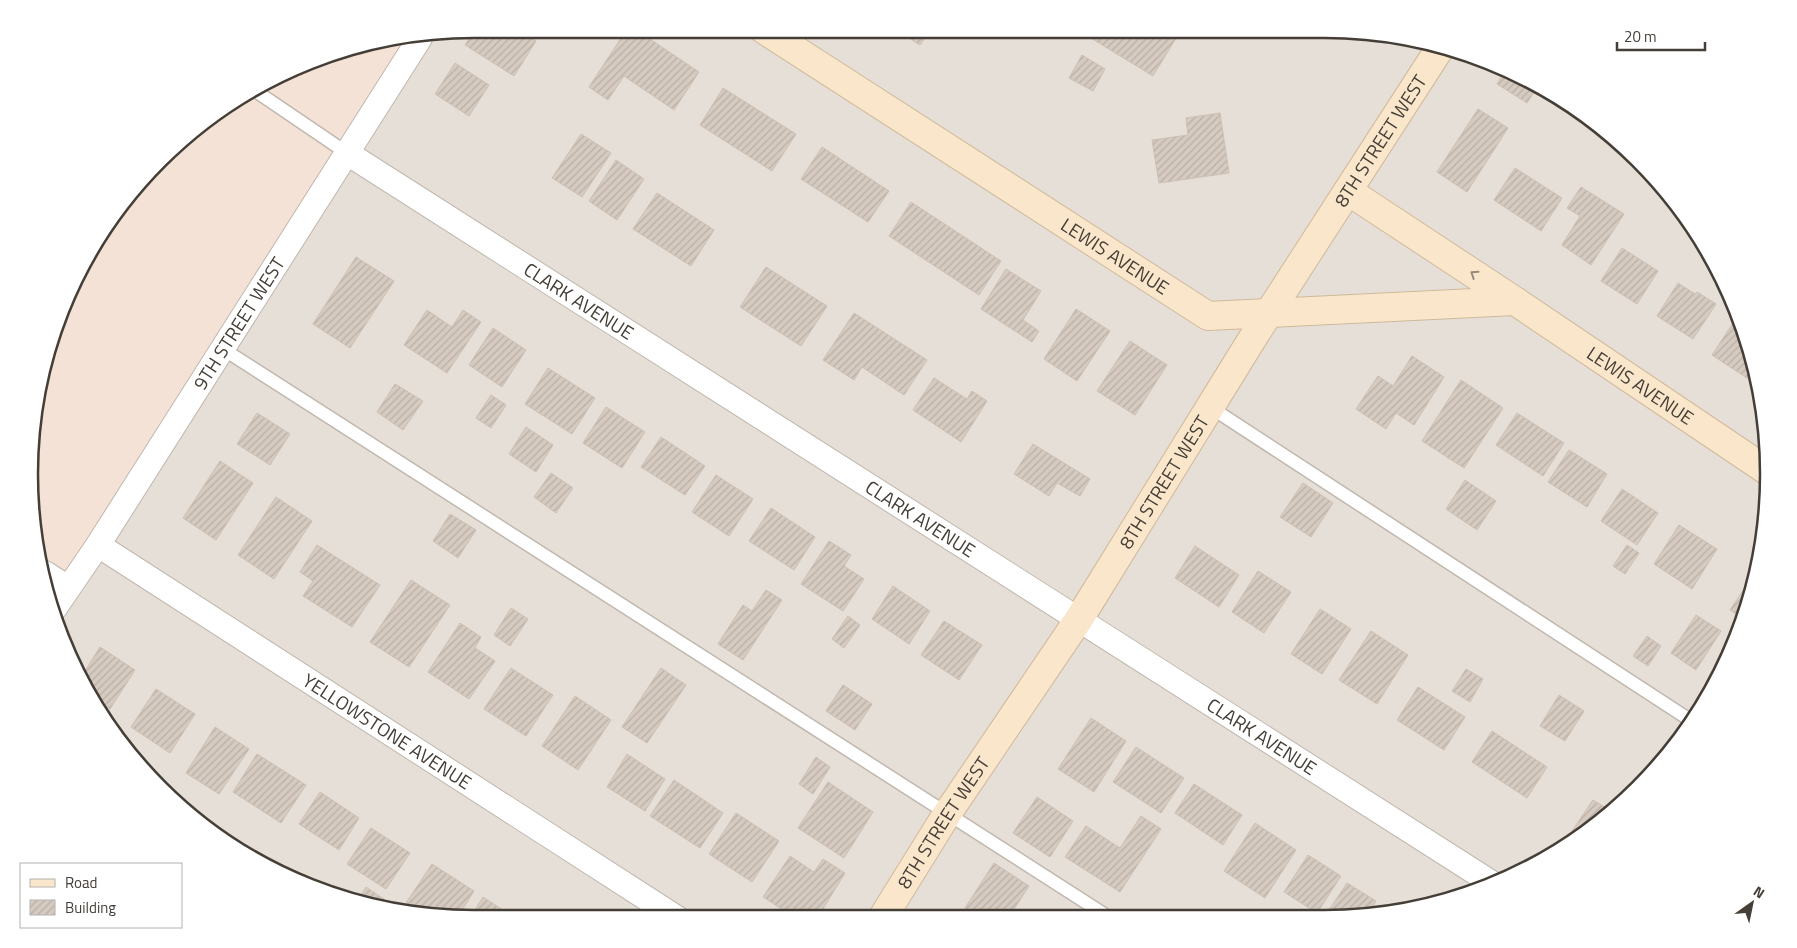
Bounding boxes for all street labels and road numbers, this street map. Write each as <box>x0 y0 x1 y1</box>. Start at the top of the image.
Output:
street label: 8TH STREET WEST <box>1326 68 1433 212</box>
street label: LEWIS AVENUE <box>1056 210 1175 301</box>
street label: 9TH STREET WEST <box>185 251 292 395</box>
street label: CLARK AVENUE <box>518 254 640 346</box>
street label: LEWIS AVENUE <box>1581 338 1700 432</box>
street label: 8TH STREET WEST <box>1111 409 1216 554</box>
street label: CLARK AVENUE <box>860 472 981 564</box>
street label: YELLOWSTONE AVENUE <box>297 666 478 796</box>
street label: CLARK AVENUE <box>1201 690 1323 782</box>
street label: 8TH STREET WEST <box>889 750 996 894</box>

